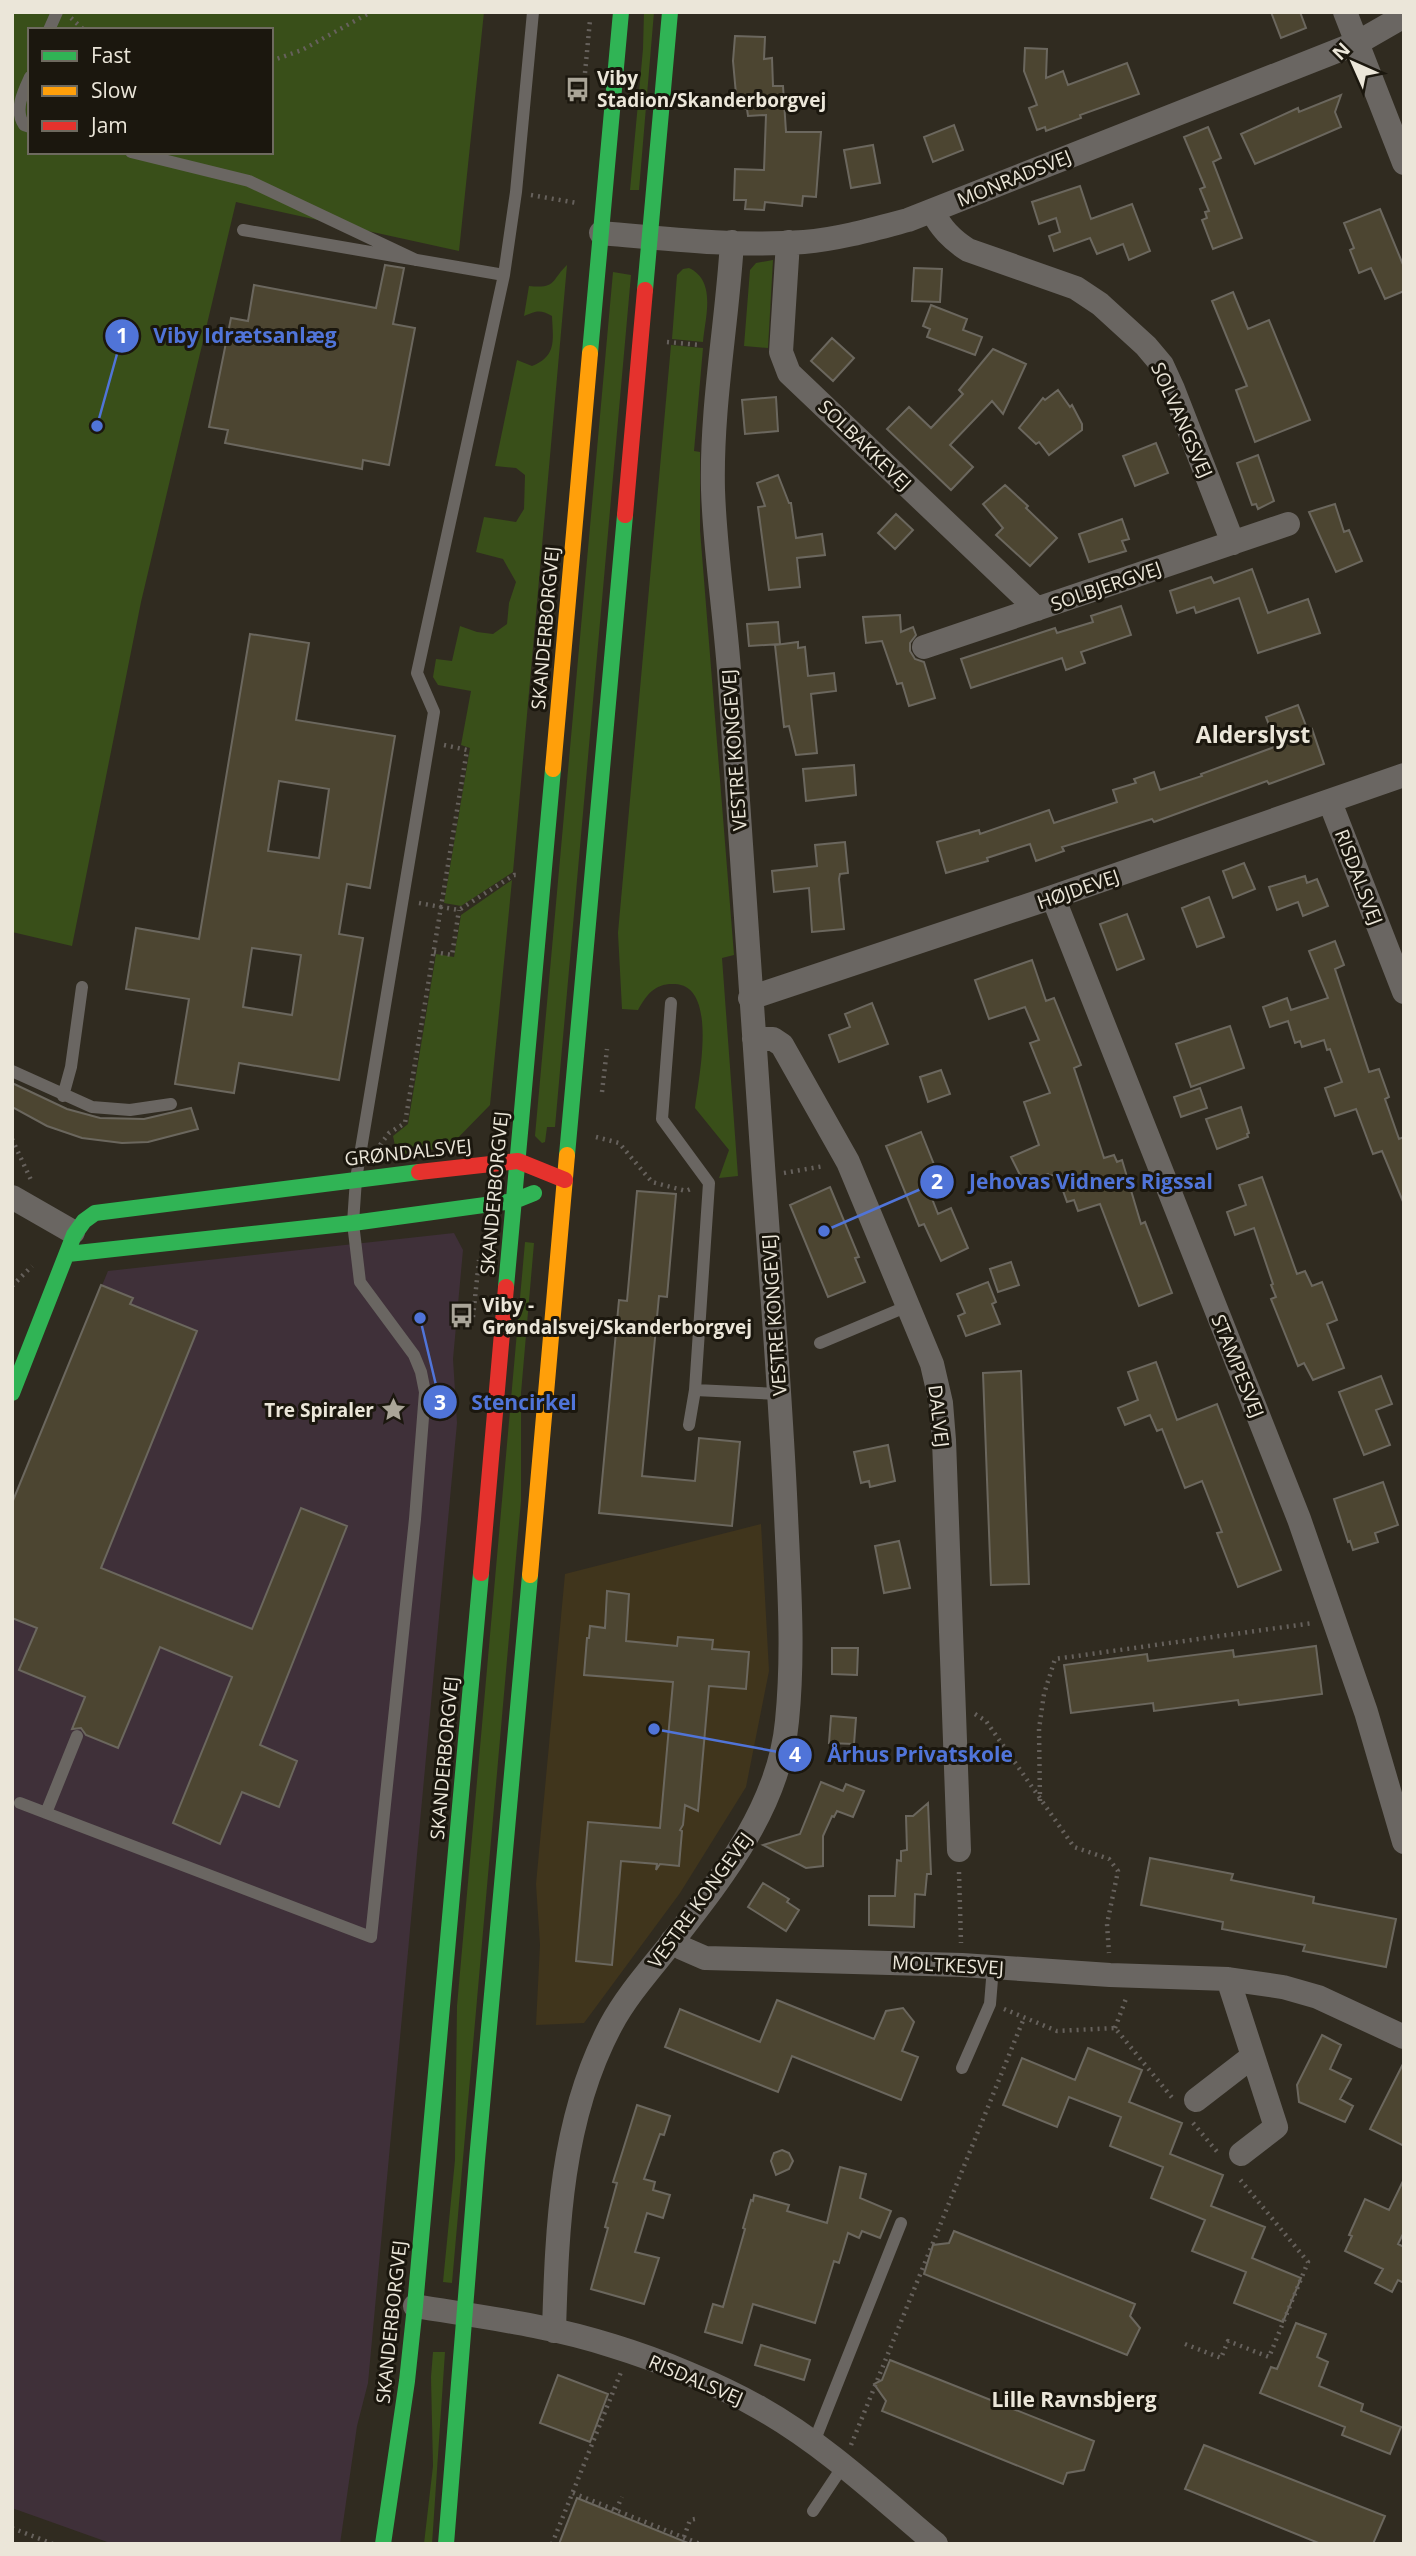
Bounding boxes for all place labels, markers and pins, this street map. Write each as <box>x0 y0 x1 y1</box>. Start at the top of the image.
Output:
place label: Viby Stadion/Skanderborgvej <box>597 65 826 113</box>
bus stop icon: Viby Stadion/Skanderborgvej <box>563 75 591 103</box>
callout: Viby Idrætsanlæg <box>104 315 351 357</box>
callout: Jehovas Vidners Rigssal <box>920 1161 1227 1203</box>
place label: Viby - Grøndalsvej/Skanderborgvej <box>482 1292 752 1340</box>
bus stop icon: Viby - Grøndalsvej/Skanderborgvej <box>448 1302 476 1330</box>
callout: Stencirkel <box>423 1381 591 1423</box>
place icon: Tre Spiraler <box>380 1396 408 1424</box>
place label: Tre Spiraler <box>264 1397 374 1423</box>
callout: Århus Privatskole <box>778 1734 1027 1776</box>

